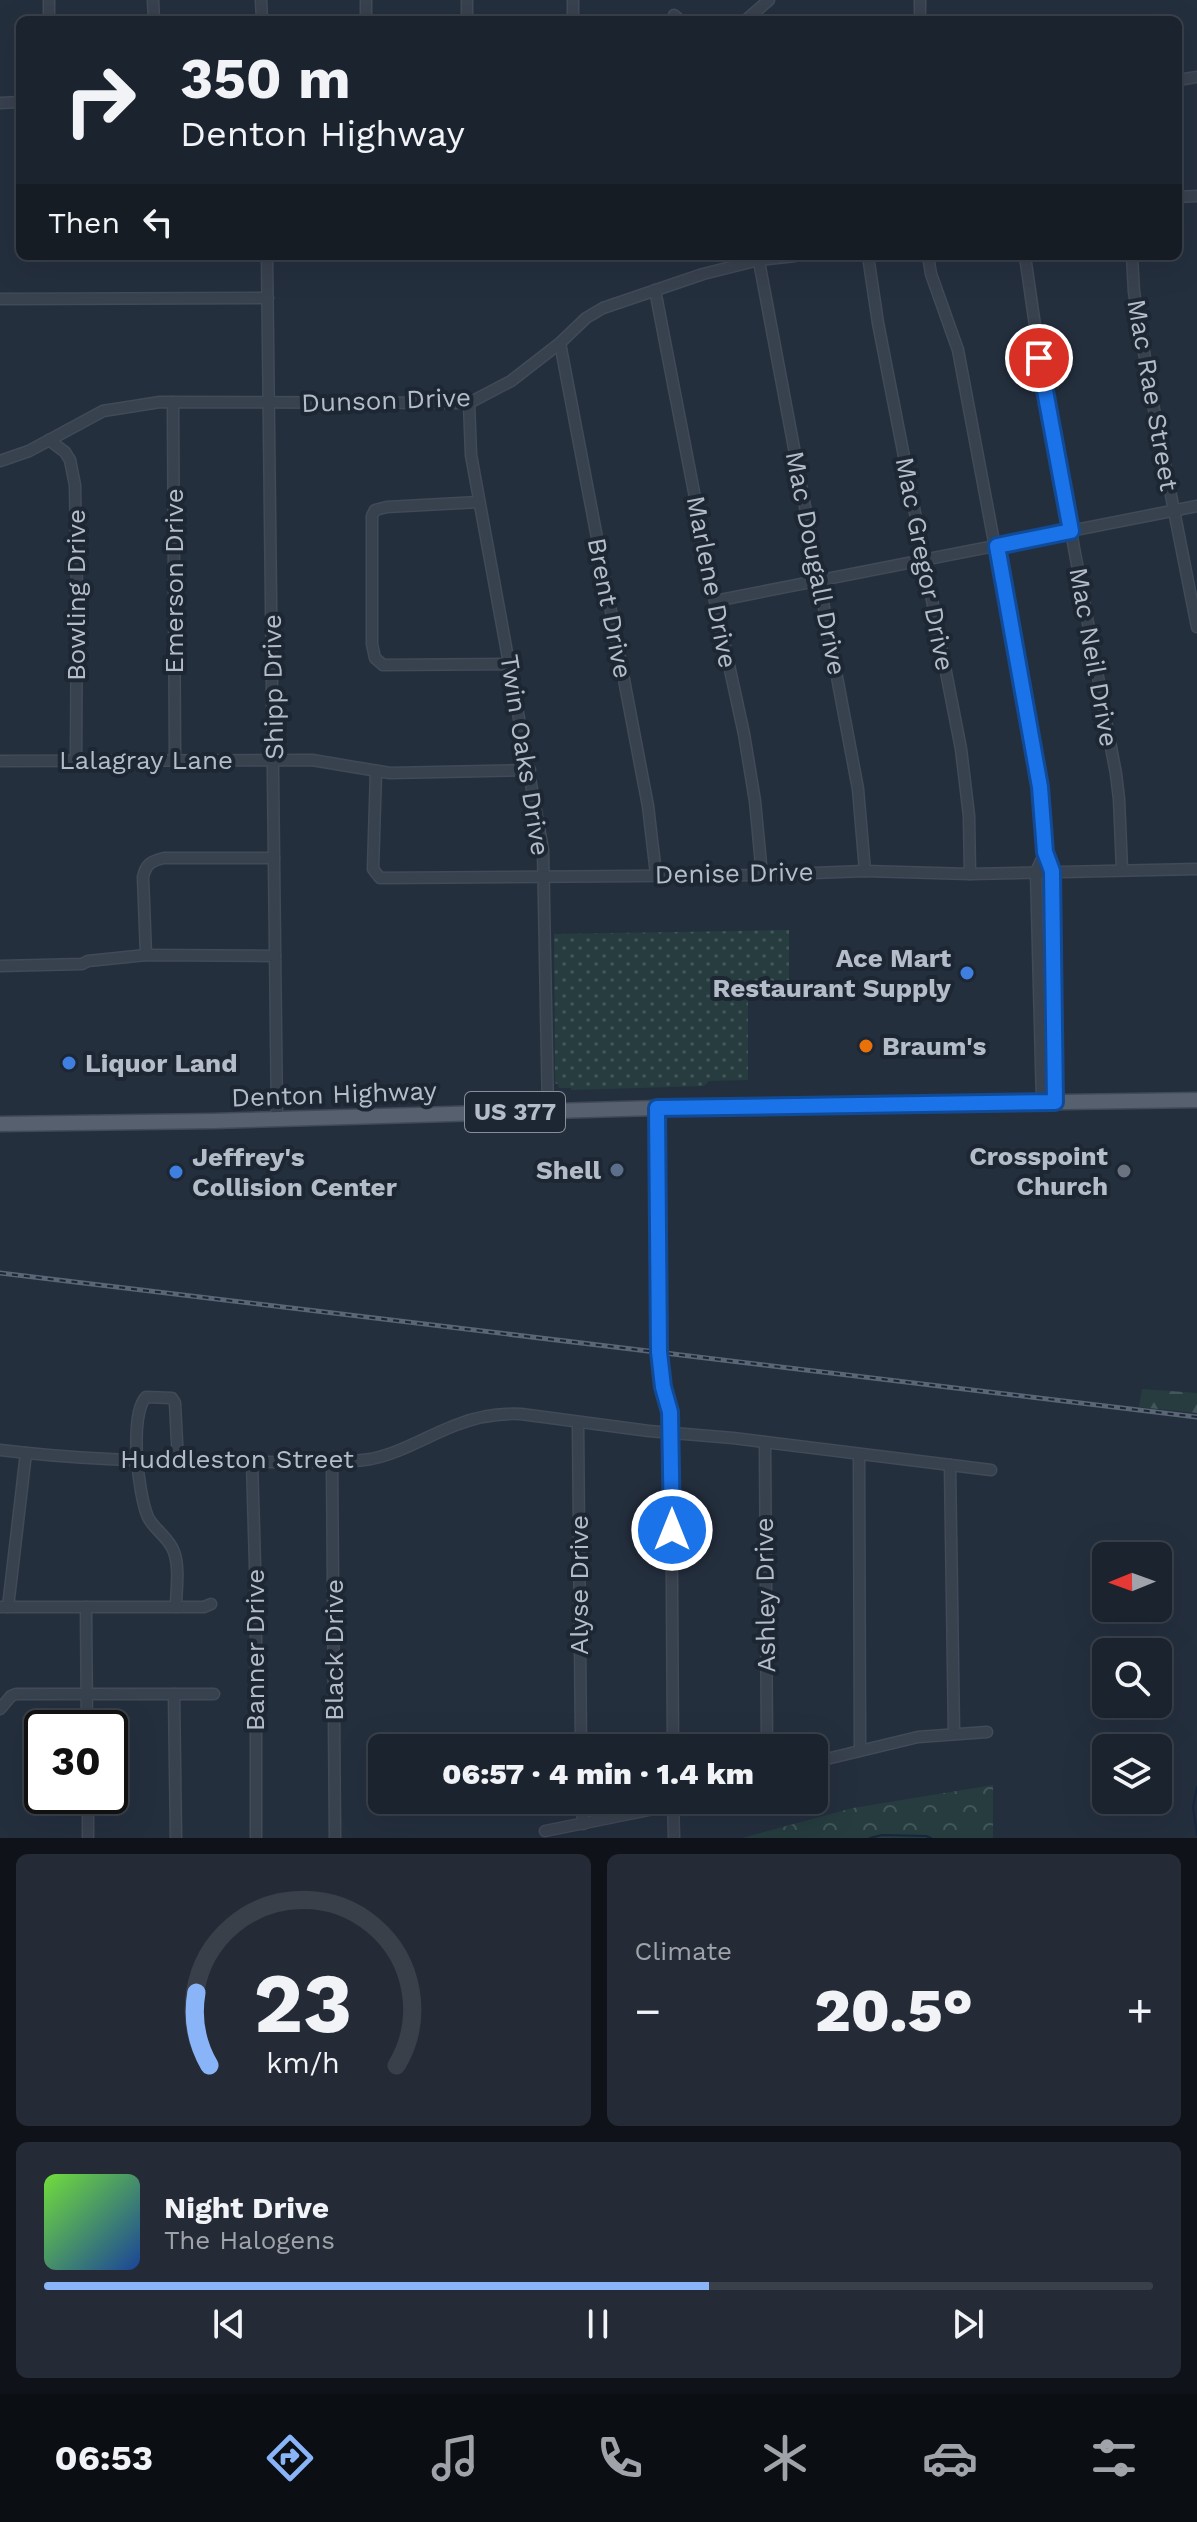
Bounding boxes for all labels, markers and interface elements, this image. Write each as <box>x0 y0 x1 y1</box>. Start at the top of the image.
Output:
text: 350 m <box>180 46 351 112</box>
icon: right <box>48 48 152 152</box>
text: Denton Highway <box>180 113 465 155</box>
icon: left <box>136 200 180 244</box>
text: Then <box>48 205 120 240</box>
street label: Mac Rae Street <box>1121 297 1185 493</box>
pin <box>1005 324 1073 392</box>
icon: arrive <box>1017 336 1061 380</box>
street label: Dunson Drive <box>301 382 471 418</box>
street label: Mac Dougall Drive <box>780 448 852 678</box>
street label: Mac Gregor Drive <box>890 455 960 673</box>
street label: Emerson Drive <box>159 488 189 674</box>
street label: Marlene Drive <box>681 493 743 671</box>
street label: Bowling Drive <box>61 509 91 681</box>
street label: Brent Drive <box>582 535 638 681</box>
street label: Mac Neil Drive <box>1063 565 1125 749</box>
street label: Shipp Drive <box>257 614 289 760</box>
street label: Twin Oaks Drive <box>494 652 556 858</box>
street label: Lalagray Lane <box>59 745 233 775</box>
street label: Denise Drive <box>654 857 814 889</box>
place label: Ace Mart Restaurant Supply <box>713 943 952 1003</box>
marker: Ace Mart Restaurant Supply <box>958 964 976 982</box>
place label: Braum's <box>882 1031 987 1061</box>
marker: Braum's <box>857 1037 875 1055</box>
place label: Liquor Land <box>85 1048 238 1078</box>
marker: Liquor Land <box>60 1054 78 1072</box>
street label: Denton Highway <box>231 1075 438 1113</box>
road number: US 377 <box>465 1092 565 1132</box>
place label: Crosspoint Church <box>969 1141 1109 1201</box>
place label: Jeffrey's Collision Center <box>192 1142 398 1202</box>
place label: Shell <box>536 1155 601 1185</box>
marker: Shell <box>608 1161 626 1179</box>
marker: Crosspoint Church <box>1115 1162 1133 1180</box>
marker: Jeffrey's Collision Center <box>167 1163 185 1181</box>
street label: Huddleston Street <box>120 1444 354 1474</box>
position arrow <box>630 1488 714 1572</box>
street label: Alyse Drive <box>564 1515 594 1655</box>
street label: Ashley Drive <box>749 1517 781 1673</box>
north arrow <box>1092 1542 1172 1622</box>
map controls <box>1092 1542 1172 1814</box>
street label: Banner Drive <box>240 1569 270 1731</box>
street label: Black Drive <box>319 1579 349 1721</box>
button: search <box>1092 1638 1172 1718</box>
speed limit sign: 30 <box>24 1710 128 1814</box>
button: layers <box>1092 1734 1172 1814</box>
text: 06:57 · 4 min · 1.4 km <box>442 1756 754 1791</box>
text: Climate <box>635 1936 732 1966</box>
text: 23 <box>254 1955 353 2052</box>
text: 20.5° <box>815 1975 973 2046</box>
text: − <box>635 1985 661 2037</box>
text: + <box>1126 1985 1153 2037</box>
text: km/h <box>266 2046 340 2080</box>
text: Night Drive <box>164 2190 329 2225</box>
text: The Halogens <box>164 2225 335 2255</box>
icon: previous <box>207 2302 251 2346</box>
icon: pause <box>576 2302 620 2346</box>
icon: next <box>946 2302 990 2346</box>
icon: directions <box>262 2430 318 2486</box>
icon: music <box>427 2430 483 2486</box>
icon: phone <box>592 2430 648 2486</box>
icon: climate <box>757 2430 813 2486</box>
icon: car <box>922 2430 978 2486</box>
icon: filters <box>1086 2430 1142 2486</box>
text: 06:53 <box>54 2437 153 2479</box>

